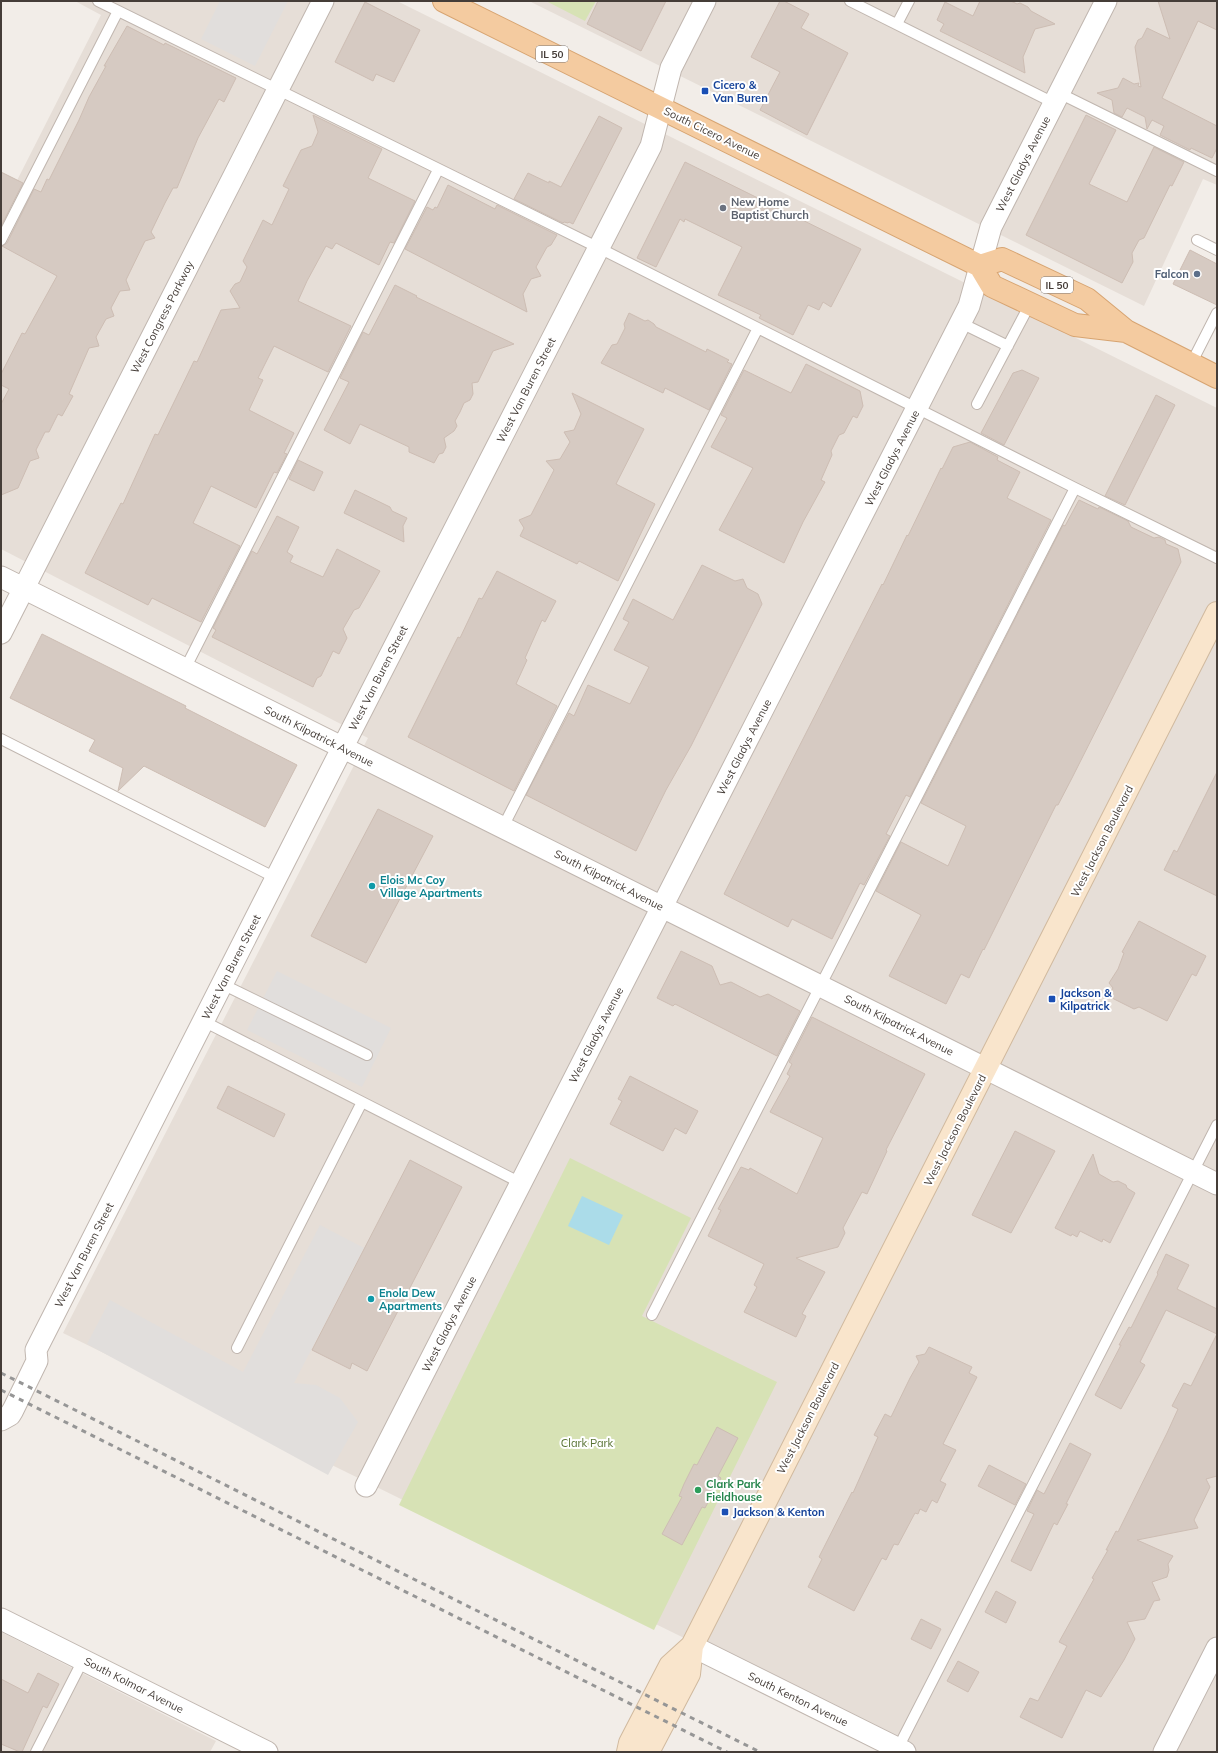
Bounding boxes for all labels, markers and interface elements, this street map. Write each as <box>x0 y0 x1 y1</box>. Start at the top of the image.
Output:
road number: IL 50 <box>536 46 568 62</box>
place label: Cicero & Van Buren <box>712 78 768 105</box>
marker: Cicero & Van Buren <box>700 86 710 96</box>
street label: South Cicero Avenue <box>662 104 762 162</box>
street label: West Gladys Avenue <box>993 114 1053 214</box>
place label: New Home Baptist Church <box>731 195 809 222</box>
marker: New Home Baptist Church <box>718 203 728 213</box>
street label: West Congress Parkway <box>127 258 197 376</box>
place label: Falcon <box>1155 267 1189 281</box>
marker: Falcon <box>1192 269 1202 279</box>
road number: IL 50 <box>1041 277 1073 293</box>
street label: West Van Buren Street <box>493 335 559 445</box>
street label: West Gladys Avenue <box>862 408 922 508</box>
street label: West Van Buren Street <box>345 623 411 733</box>
street label: West Gladys Avenue <box>714 697 774 797</box>
street label: South Kilpatrick Avenue <box>262 702 376 770</box>
street label: West Jackson Boulevard <box>1068 783 1136 899</box>
street label: South Kilpatrick Avenue <box>552 846 666 914</box>
place label: Elois Mc Coy Village Apartments <box>379 873 483 900</box>
marker: Elois Mc Coy Village Apartments <box>367 881 377 891</box>
street label: West Van Buren Street <box>198 912 264 1022</box>
street label: West Gladys Avenue <box>566 985 626 1085</box>
place label: Jackson & Kilpatrick <box>1060 986 1112 1013</box>
street label: South Kilpatrick Avenue <box>842 991 956 1059</box>
marker: Jackson & Kilpatrick <box>1047 994 1057 1004</box>
street label: West Jackson Boulevard <box>921 1072 989 1188</box>
street label: West Van Buren Street <box>51 1200 117 1310</box>
street label: West Gladys Avenue <box>419 1274 479 1374</box>
place label: Enola Dew Apartments <box>379 1286 442 1313</box>
marker: Enola Dew Apartments <box>366 1294 376 1304</box>
street label: West Jackson Boulevard <box>774 1360 842 1476</box>
park label: Clark Park <box>561 1436 614 1450</box>
place label: Clark Park Fieldhouse <box>706 1477 762 1504</box>
marker: Clark Park Fieldhouse <box>693 1485 703 1495</box>
place label: Jackson & Kenton <box>733 1505 825 1519</box>
marker: Jackson & Kenton <box>720 1507 730 1517</box>
street label: South Kolmar Avenue <box>82 1654 186 1716</box>
street label: South Kenton Avenue <box>746 1669 850 1729</box>

